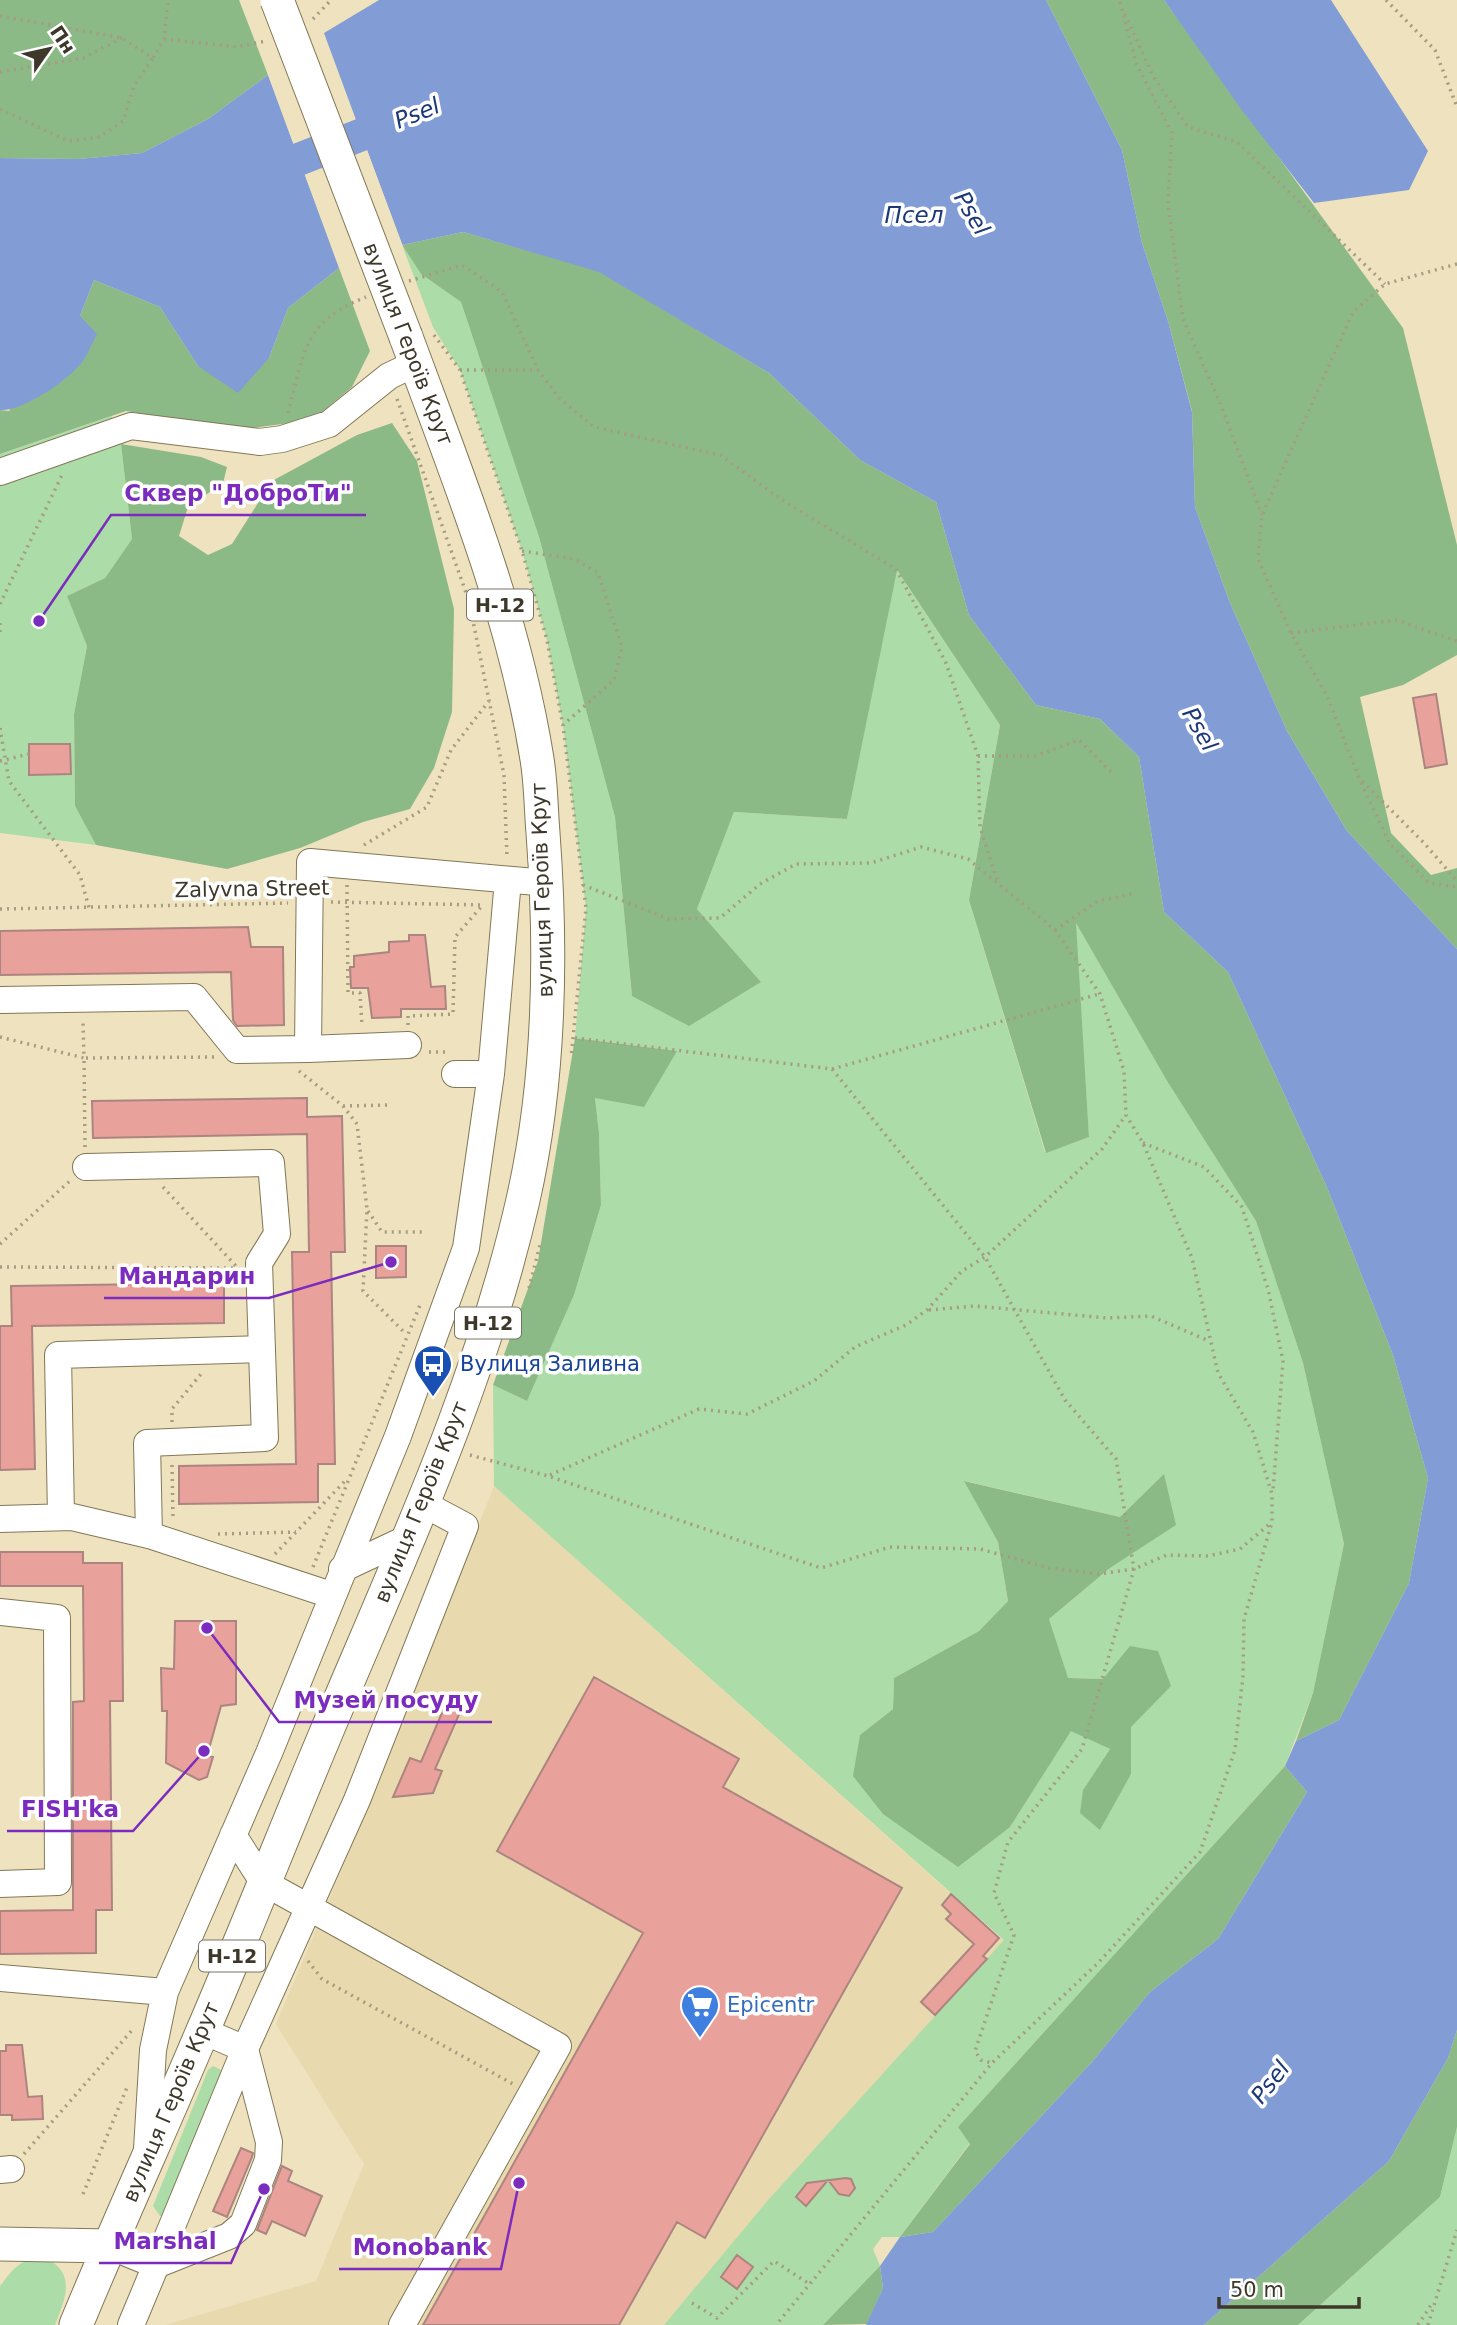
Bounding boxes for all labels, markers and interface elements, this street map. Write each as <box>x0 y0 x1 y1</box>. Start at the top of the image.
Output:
north arrow <box>14 14 84 84</box>
text: Пн <box>46 21 80 58</box>
water label: Psel <box>391 92 444 134</box>
water label: Psel <box>949 186 995 240</box>
water label: Псел <box>885 202 944 228</box>
street label: вулиця Героїв Крут <box>358 239 458 449</box>
callout: Сквер "ДоброТи" <box>111 471 366 515</box>
text: Сквер "ДоброТи" <box>124 480 352 506</box>
road number: Н-12 <box>467 590 533 620</box>
water label: Psel <box>1177 702 1223 756</box>
street label: вулиця Героїв Крут <box>526 782 558 998</box>
street label: Zalyvna Street <box>174 876 330 902</box>
callout: Мандарин <box>104 1254 269 1298</box>
text: Мандарин <box>119 1263 255 1289</box>
road number: Н-12 <box>455 1308 521 1338</box>
bus stop icon: Вулиця Заливна <box>412 1343 454 1398</box>
place label: Вулиця Заливна <box>460 1352 640 1376</box>
street label: вулиця Героїв Крут <box>370 1398 472 1606</box>
callout: Музей посуду <box>279 1678 492 1722</box>
text: Музей посуду <box>294 1687 478 1713</box>
callout: FISH'ka <box>7 1787 133 1831</box>
text: FISH'ka <box>21 1796 119 1822</box>
road number: Н-12 <box>199 1940 265 1972</box>
supermarket icon: Epicentr <box>679 1984 721 2039</box>
place label: Epicentr <box>727 1993 814 2017</box>
street label: вулиця Героїв Крут <box>118 1998 224 2206</box>
water label: Psel <box>1245 2055 1295 2108</box>
callout: Marshal <box>99 2219 231 2263</box>
callout: Monobank <box>339 2225 501 2269</box>
text: Marshal <box>113 2228 217 2254</box>
text: Monobank <box>353 2234 488 2260</box>
scale bar <box>1219 2266 1359 2310</box>
text: 50 m <box>1230 2278 1284 2302</box>

